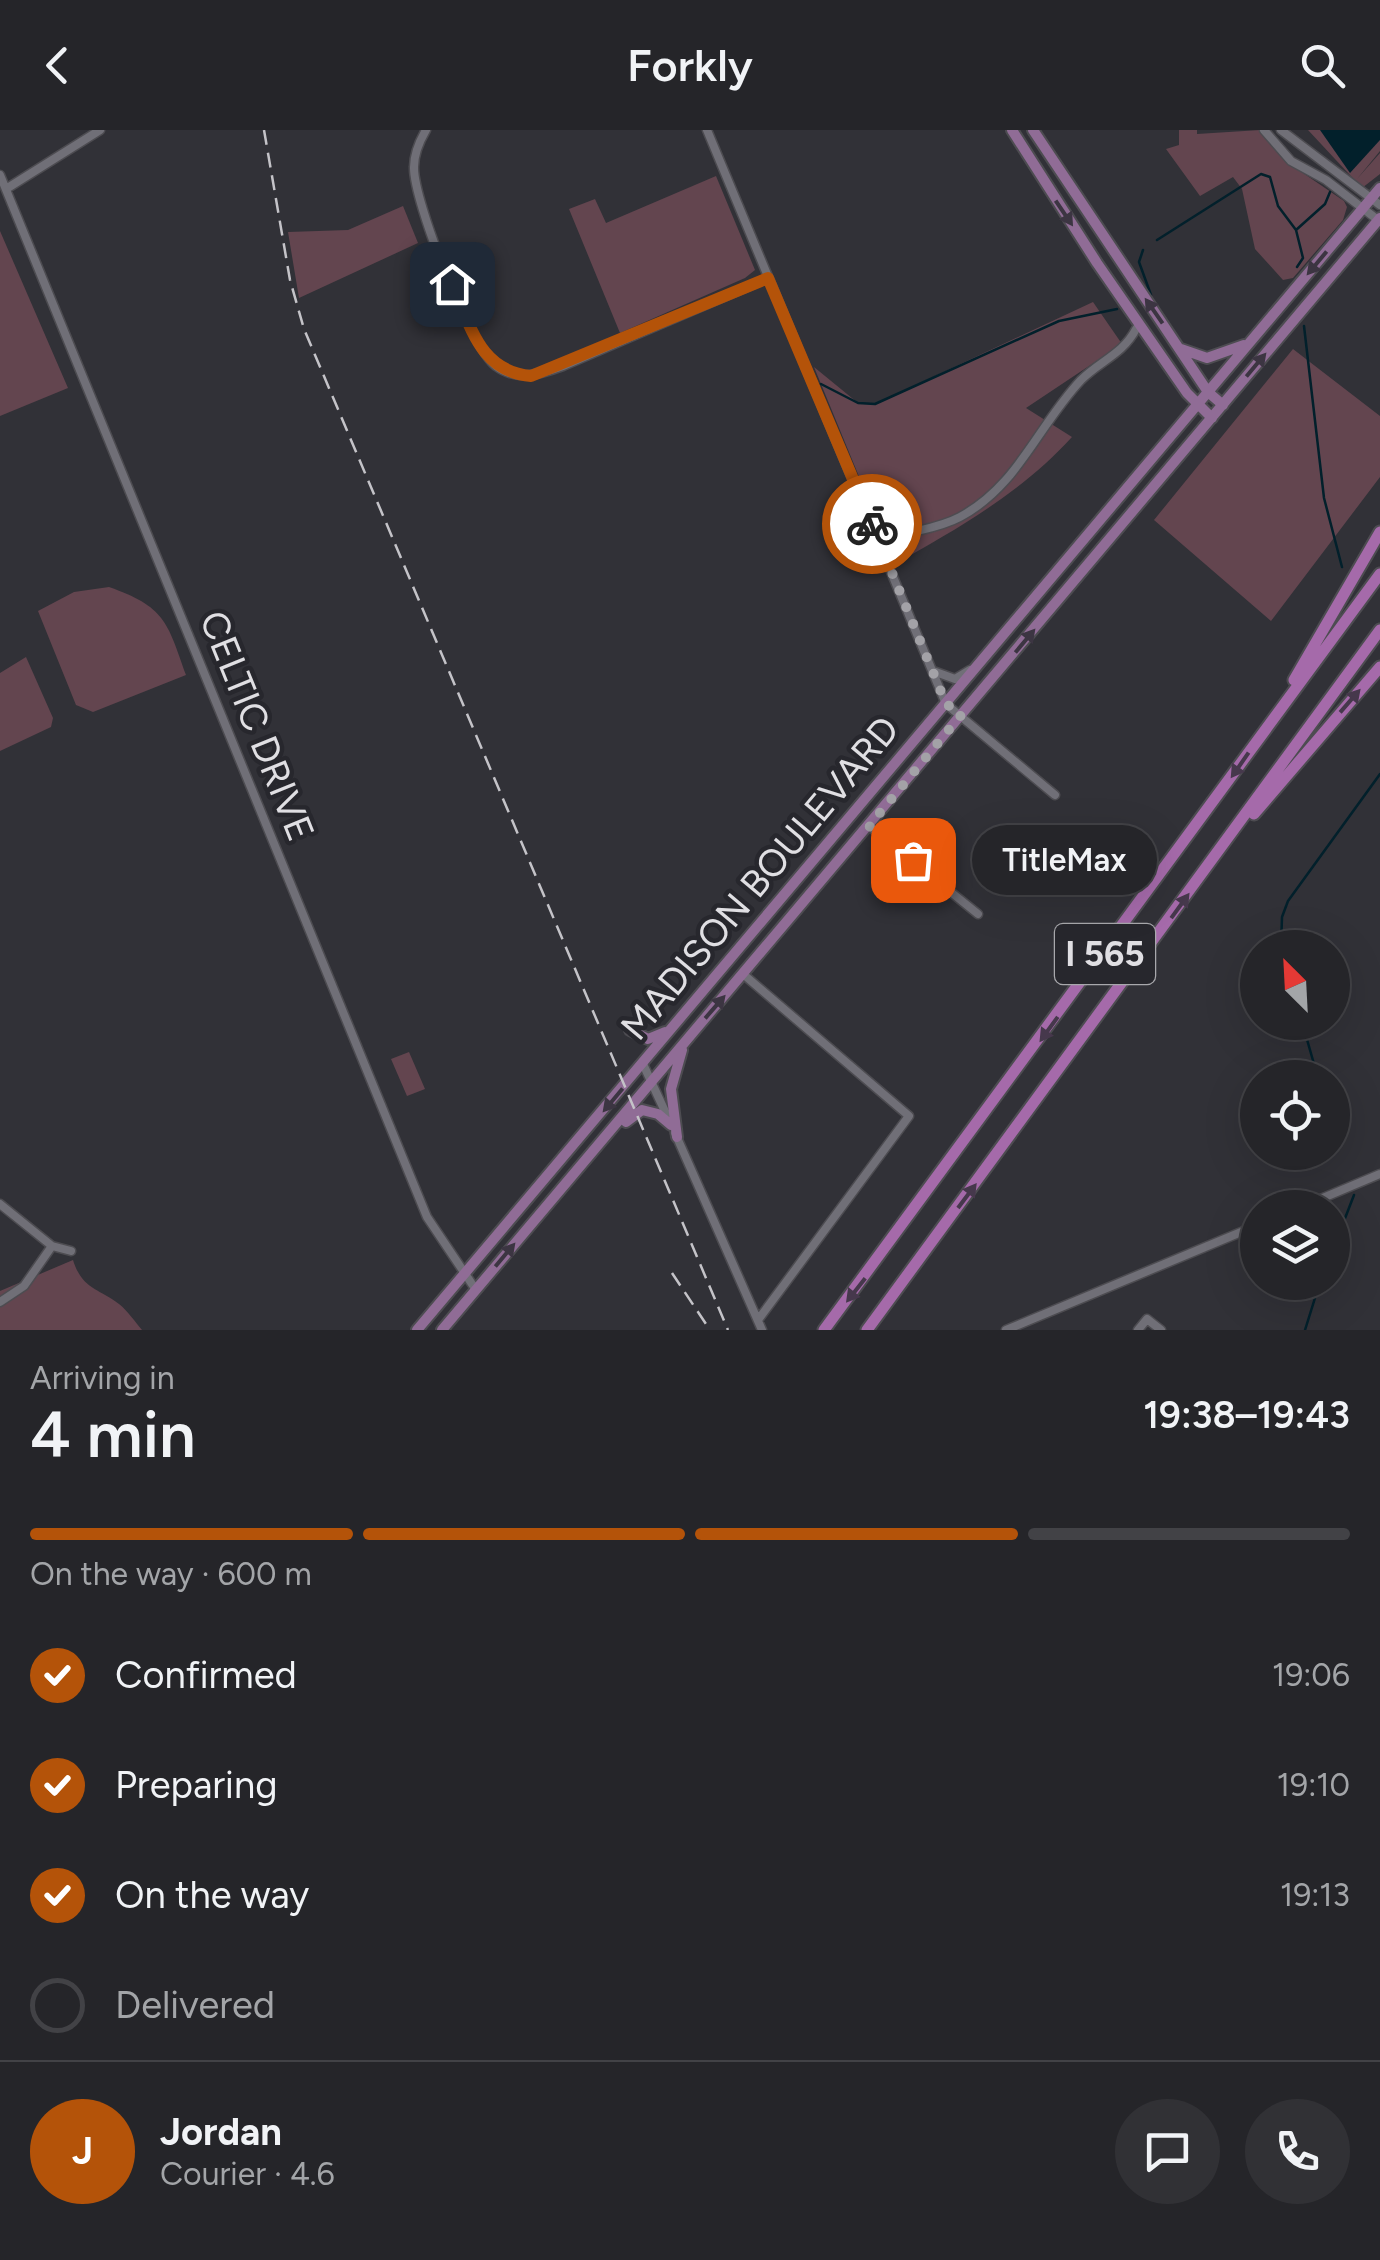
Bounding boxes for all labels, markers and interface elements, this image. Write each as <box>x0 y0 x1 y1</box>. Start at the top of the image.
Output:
icon: back <box>30 38 85 93</box>
text: Forkly <box>627 38 753 92</box>
icon: search <box>1295 38 1350 93</box>
one-way arrow <box>1054 199 1072 226</box>
pin <box>410 242 495 327</box>
one-way arrow <box>1306 250 1328 275</box>
icon: home <box>425 257 480 312</box>
one-way arrow <box>1145 298 1164 325</box>
one-way arrow <box>1245 353 1267 378</box>
courier <box>822 474 922 574</box>
icon: bike <box>845 497 900 552</box>
street label: CELTIC DRIVE <box>190 604 324 848</box>
one-way arrow <box>1013 628 1035 653</box>
one-way arrow <box>1338 689 1360 714</box>
street label: MADISON BOULEVARD <box>611 707 909 1049</box>
one-way arrow <box>1231 752 1250 779</box>
pin <box>871 818 956 903</box>
callout: TitleMax <box>973 825 1158 895</box>
icon: bag <box>886 833 941 888</box>
text: TitleMax <box>1002 841 1127 879</box>
one-way arrow <box>1170 893 1189 919</box>
road number: I 565 <box>1055 924 1155 984</box>
north arrow <box>1240 930 1350 1040</box>
map controls <box>1240 930 1350 1300</box>
one-way arrow <box>704 995 726 1020</box>
one-way arrow <box>1040 1016 1060 1042</box>
button: locate <box>1240 1060 1350 1170</box>
one-way arrow <box>603 1087 625 1112</box>
one-way arrow <box>956 1183 976 1209</box>
button: layers <box>1240 1190 1350 1300</box>
one-way arrow <box>494 1243 515 1268</box>
one-way arrow <box>846 1277 867 1303</box>
text: Arriving in <box>30 1359 175 1397</box>
text: 19:38–19:43 <box>1143 1392 1350 1438</box>
text: 4 min <box>30 1395 196 1473</box>
text: On the way · 600 m <box>30 1555 312 1593</box>
icon: check <box>30 1648 85 1703</box>
text: Confirmed <box>115 1652 297 1698</box>
text: 19:06 <box>1272 1656 1350 1694</box>
icon: check <box>30 1758 85 1813</box>
text: Preparing <box>115 1762 277 1808</box>
text: 19:10 <box>1277 1766 1350 1804</box>
icon: check <box>30 1868 85 1923</box>
text: On the way <box>115 1872 309 1918</box>
text: 19:13 <box>1280 1876 1350 1914</box>
text: Delivered <box>115 1982 275 2028</box>
button: chat <box>1115 2099 1220 2204</box>
button: phone <box>1245 2099 1350 2204</box>
text: Jordan <box>160 2109 282 2155</box>
text: J <box>72 2128 93 2174</box>
text: Courier · 4.6 <box>160 2155 335 2193</box>

